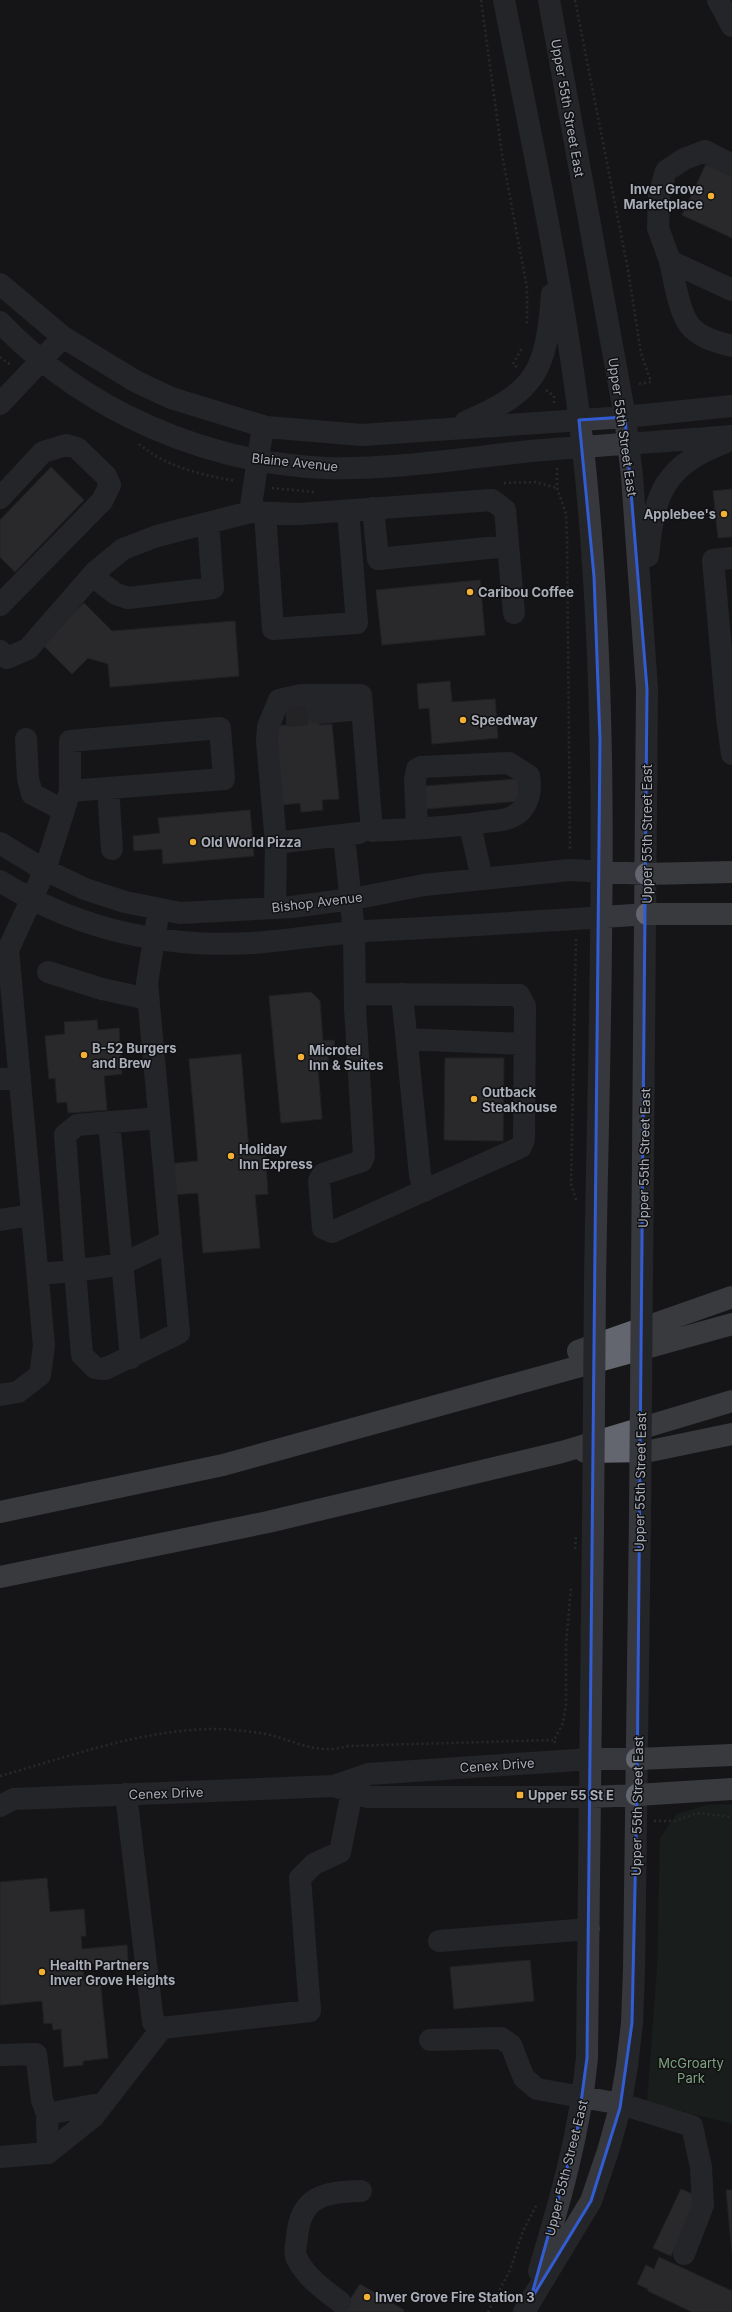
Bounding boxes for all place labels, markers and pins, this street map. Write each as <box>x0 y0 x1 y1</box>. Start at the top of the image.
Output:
place label: Inver Grove Marketplace <box>623 181 703 212</box>
marker: Inver Grove Marketplace <box>706 191 716 201</box>
place label: Applebee's <box>644 506 716 522</box>
marker: Applebee's <box>719 509 729 519</box>
place label: Caribou Coffee <box>478 584 574 600</box>
marker: Caribou Coffee <box>465 587 475 597</box>
place label: Speedway <box>471 712 538 728</box>
marker: Speedway <box>458 715 468 725</box>
place label: Old World Pizza <box>201 834 301 850</box>
marker: Old World Pizza <box>188 837 198 847</box>
place label: B-52 Burgers and Brew <box>92 1040 176 1071</box>
place label: Microtel Inn & Suites <box>309 1042 384 1073</box>
marker: B-52 Burgers and Brew <box>79 1050 89 1060</box>
marker: Microtel Inn & Suites <box>296 1052 306 1062</box>
place label: Outback Steakhouse <box>482 1084 558 1115</box>
marker: Outback Steakhouse <box>469 1094 479 1104</box>
place label: Holiday Inn Express <box>239 1141 313 1172</box>
marker: Holiday Inn Express <box>226 1151 236 1161</box>
place label: Upper 55 St E <box>528 1787 614 1803</box>
marker: Upper 55 St E <box>515 1790 525 1800</box>
place label: Health Partners Inver Grove Heights <box>50 1957 175 1988</box>
marker: Health Partners Inver Grove Heights <box>37 1967 47 1977</box>
place label: Inver Grove Fire Station 3 <box>375 2289 535 2305</box>
marker: Inver Grove Fire Station 3 <box>362 2292 372 2302</box>

